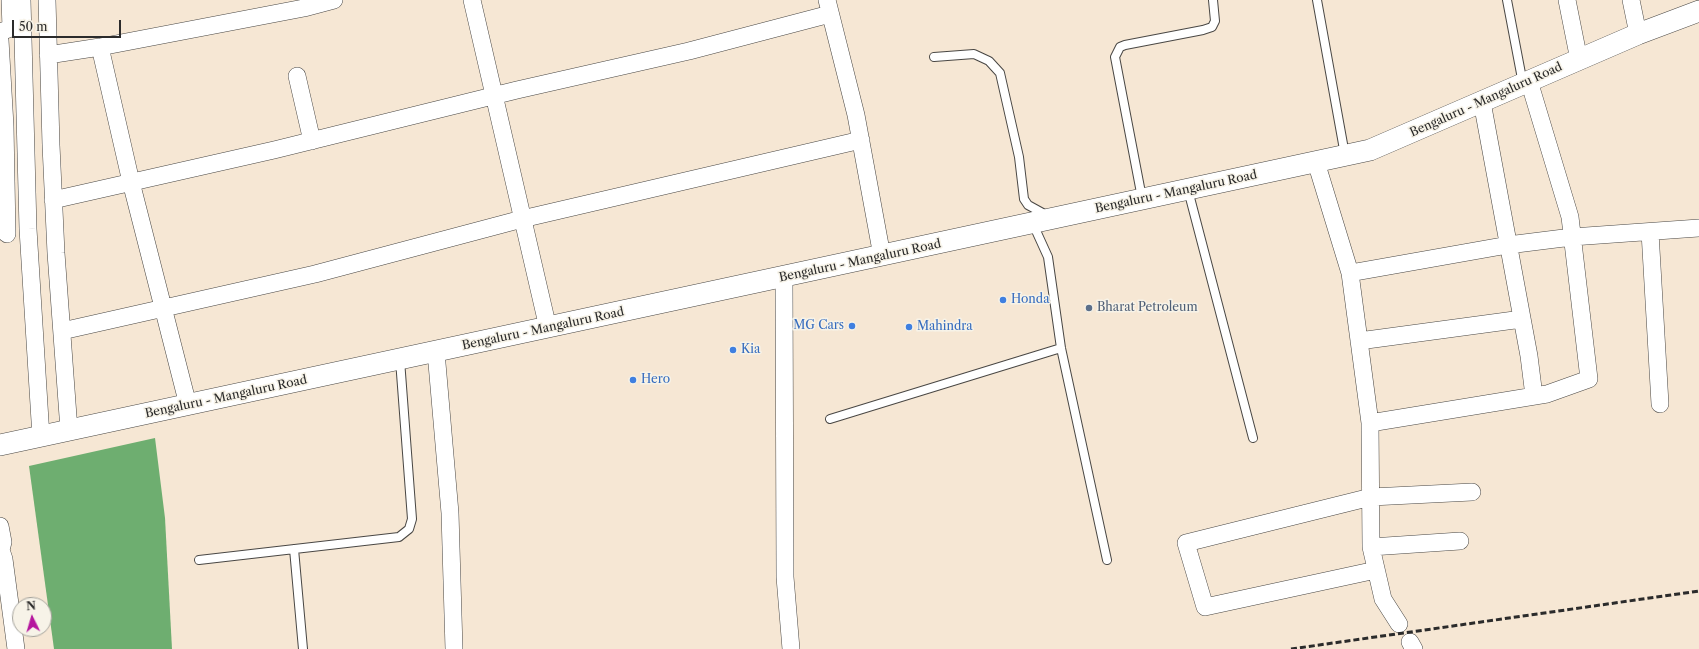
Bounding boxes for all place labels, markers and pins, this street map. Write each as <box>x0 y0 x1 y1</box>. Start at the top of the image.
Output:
place label: Honda <box>1011 293 1050 307</box>
marker: Honda <box>998 295 1008 305</box>
place label: Bharat Petroleum <box>1097 301 1198 315</box>
marker: Bharat Petroleum <box>1084 303 1094 313</box>
place label: MG Cars <box>793 319 844 333</box>
place label: Mahindra <box>917 320 973 334</box>
marker: MG Cars <box>847 321 857 331</box>
marker: Mahindra <box>904 322 914 332</box>
place label: Kia <box>741 343 760 357</box>
marker: Kia <box>728 345 738 355</box>
place label: Hero <box>641 373 670 387</box>
marker: Hero <box>628 375 638 385</box>

